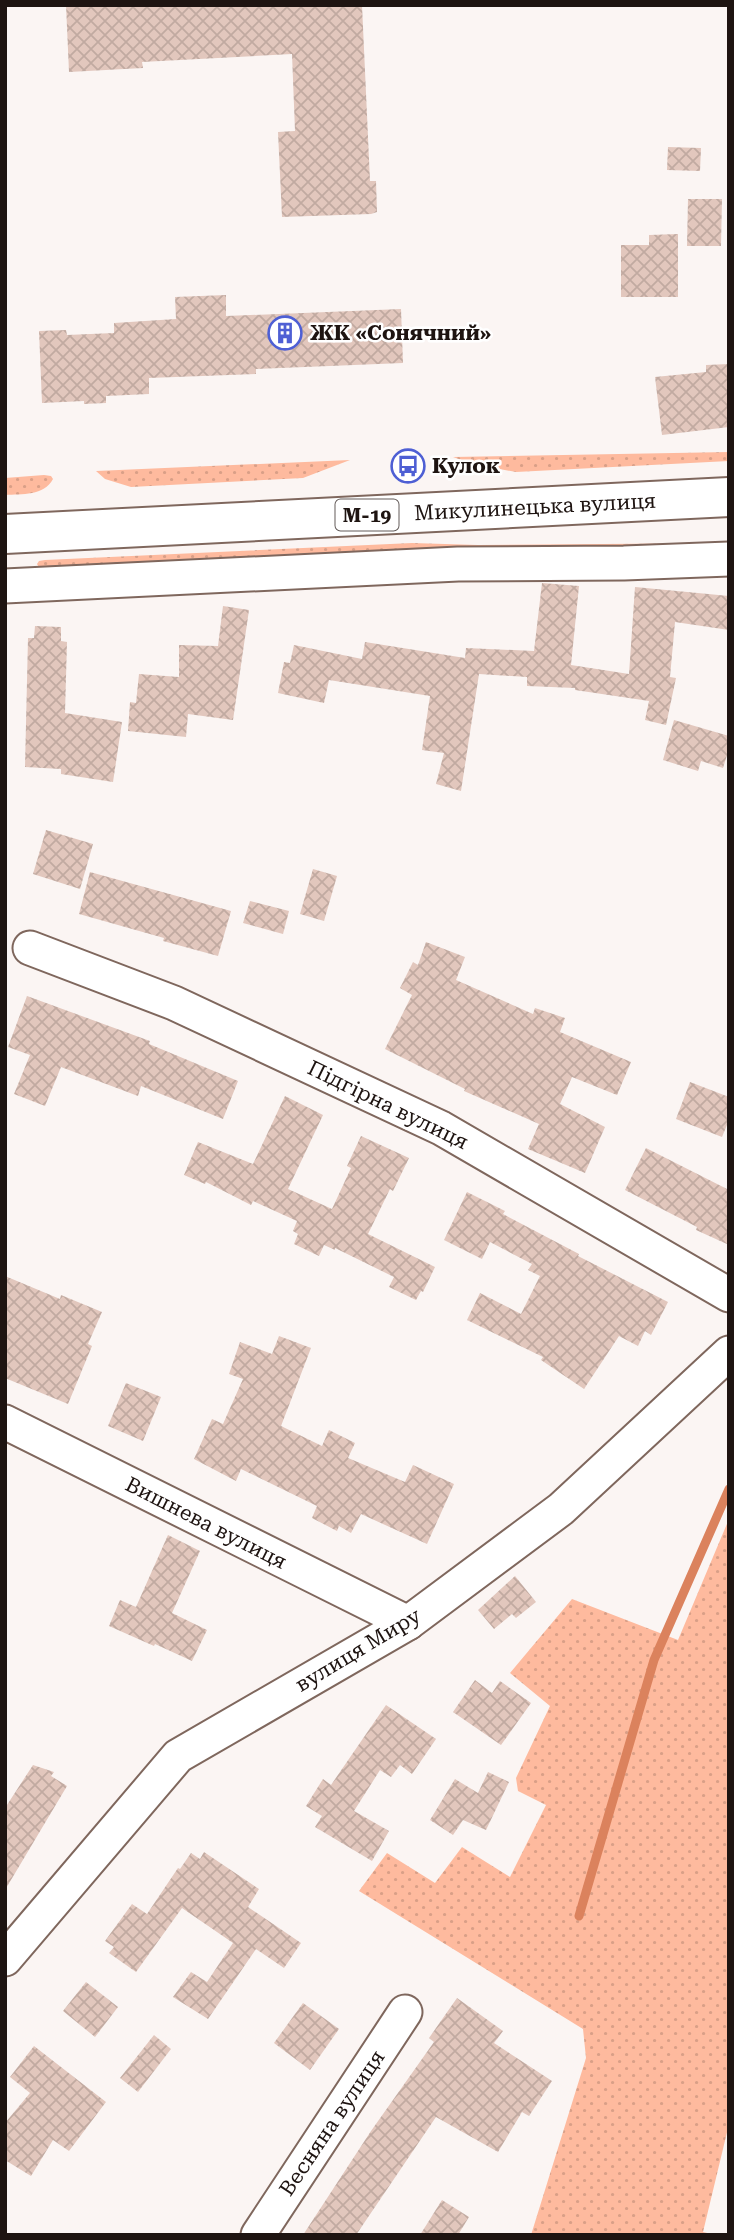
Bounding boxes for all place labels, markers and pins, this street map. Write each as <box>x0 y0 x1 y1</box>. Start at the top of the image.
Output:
building icon: ЖК «Сонячний» <box>266 314 304 352</box>
place label: ЖК «Сонячний» <box>310 321 491 345</box>
bus stop icon: Кулок <box>389 447 427 485</box>
place label: Кулок <box>432 454 501 478</box>

